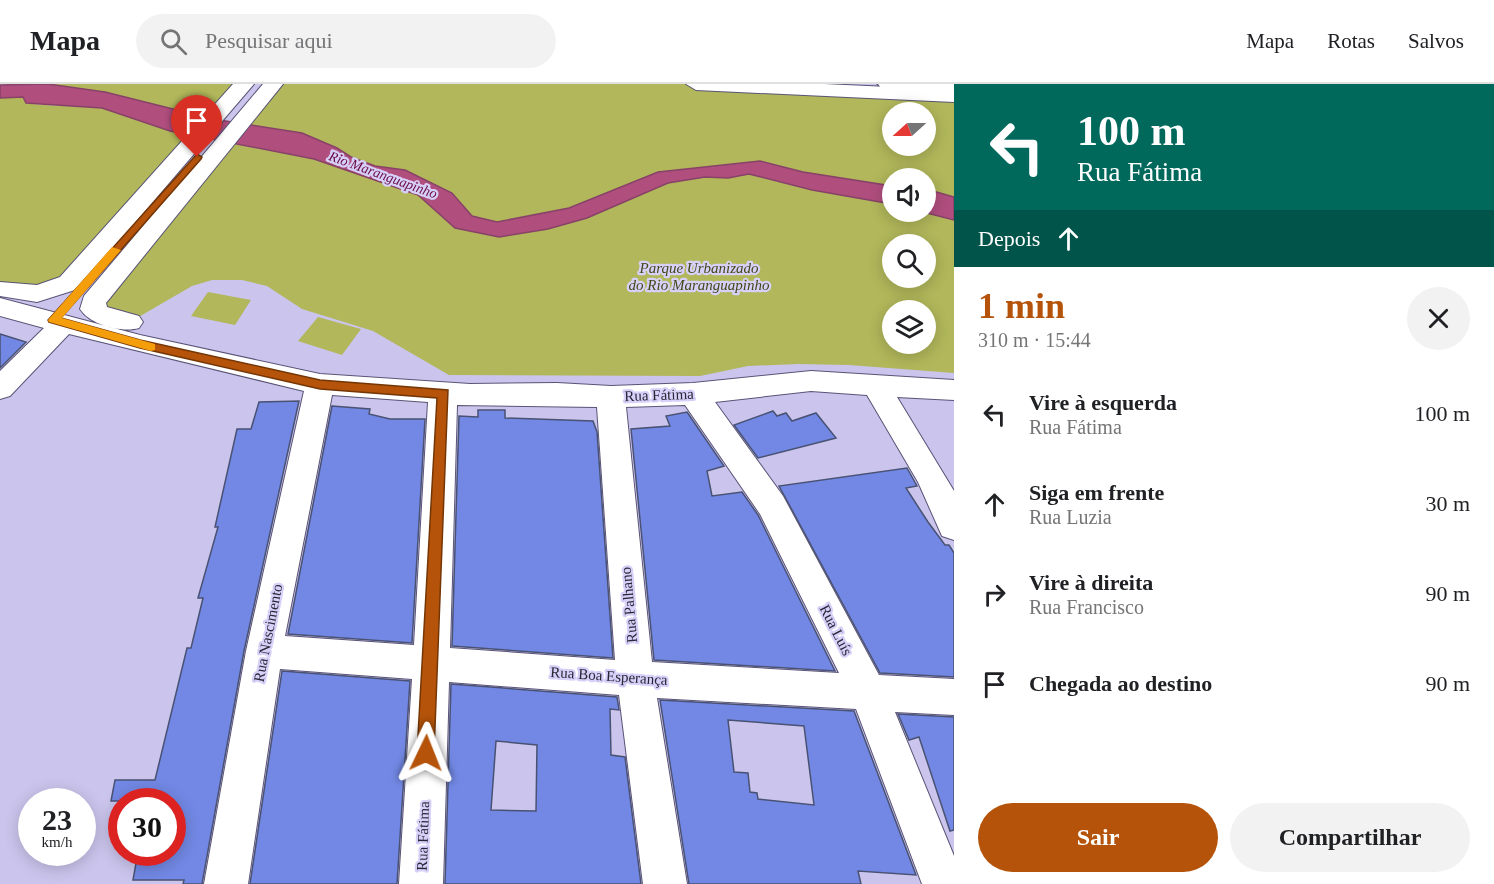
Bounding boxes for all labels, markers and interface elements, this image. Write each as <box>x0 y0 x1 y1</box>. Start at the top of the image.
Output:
search box <box>136 14 556 68</box>
text: Mapa <box>30 25 100 56</box>
icon: search <box>157 25 190 58</box>
text: Pesquisar aqui <box>205 28 333 53</box>
text: Mapa <box>1246 29 1294 53</box>
text: Rotas <box>1327 29 1375 53</box>
text: Salvos <box>1408 29 1464 53</box>
pin <box>171 95 222 157</box>
north arrow <box>882 102 936 156</box>
map controls <box>882 102 936 354</box>
icon: arrive <box>180 104 213 137</box>
icon: left <box>978 108 1056 186</box>
text: 100 m <box>1077 108 1186 154</box>
water label: Rio Maranguapinho <box>326 148 439 202</box>
text: Rua Fátima <box>1077 157 1202 187</box>
button: sound <box>882 168 936 222</box>
icon: ahead <box>1052 222 1085 255</box>
text: Depois <box>978 226 1040 251</box>
button: search <box>882 234 936 288</box>
park label: Parque Urbanizado do Rio Maranguapinho <box>629 260 770 293</box>
text: 1 min <box>978 286 1065 326</box>
button: close <box>1407 287 1470 350</box>
button: layers <box>882 300 936 354</box>
text: 310 m · 15:44 <box>978 329 1091 351</box>
street label: Rua Fátima <box>624 386 694 404</box>
text: Vire à esquerda <box>1029 390 1177 415</box>
icon: left <box>978 398 1011 431</box>
text: 100 m <box>1414 401 1470 426</box>
text: Rua Fátima <box>1029 416 1122 438</box>
text: Siga em frente <box>1029 480 1164 505</box>
icon: ahead <box>978 488 1011 521</box>
text: 30 m <box>1425 491 1470 516</box>
text: Rua Luzia <box>1029 506 1112 528</box>
street label: Rua Palhano <box>618 566 640 644</box>
text: Vire à direita <box>1029 570 1153 595</box>
icon: right <box>978 578 1011 611</box>
text: 90 m <box>1425 581 1470 606</box>
street label: Rua Nascimento <box>251 583 285 683</box>
text: Rua Francisco <box>1029 596 1144 618</box>
street label: Rua Luís <box>816 602 856 658</box>
street label: Rua Boa Esperança <box>550 664 668 688</box>
icon: arrive <box>978 668 1011 701</box>
text: Chegada ao destino <box>1029 671 1212 696</box>
text: 90 m <box>1425 671 1470 696</box>
position arrow <box>394 721 458 785</box>
speed limit sign: 30 <box>108 788 186 866</box>
street label: Rua Fátima <box>414 801 432 871</box>
text: 23 <box>42 803 72 836</box>
button: Sair <box>978 803 1218 872</box>
button: Compartilhar <box>1230 803 1470 872</box>
text: km/h <box>42 834 72 850</box>

